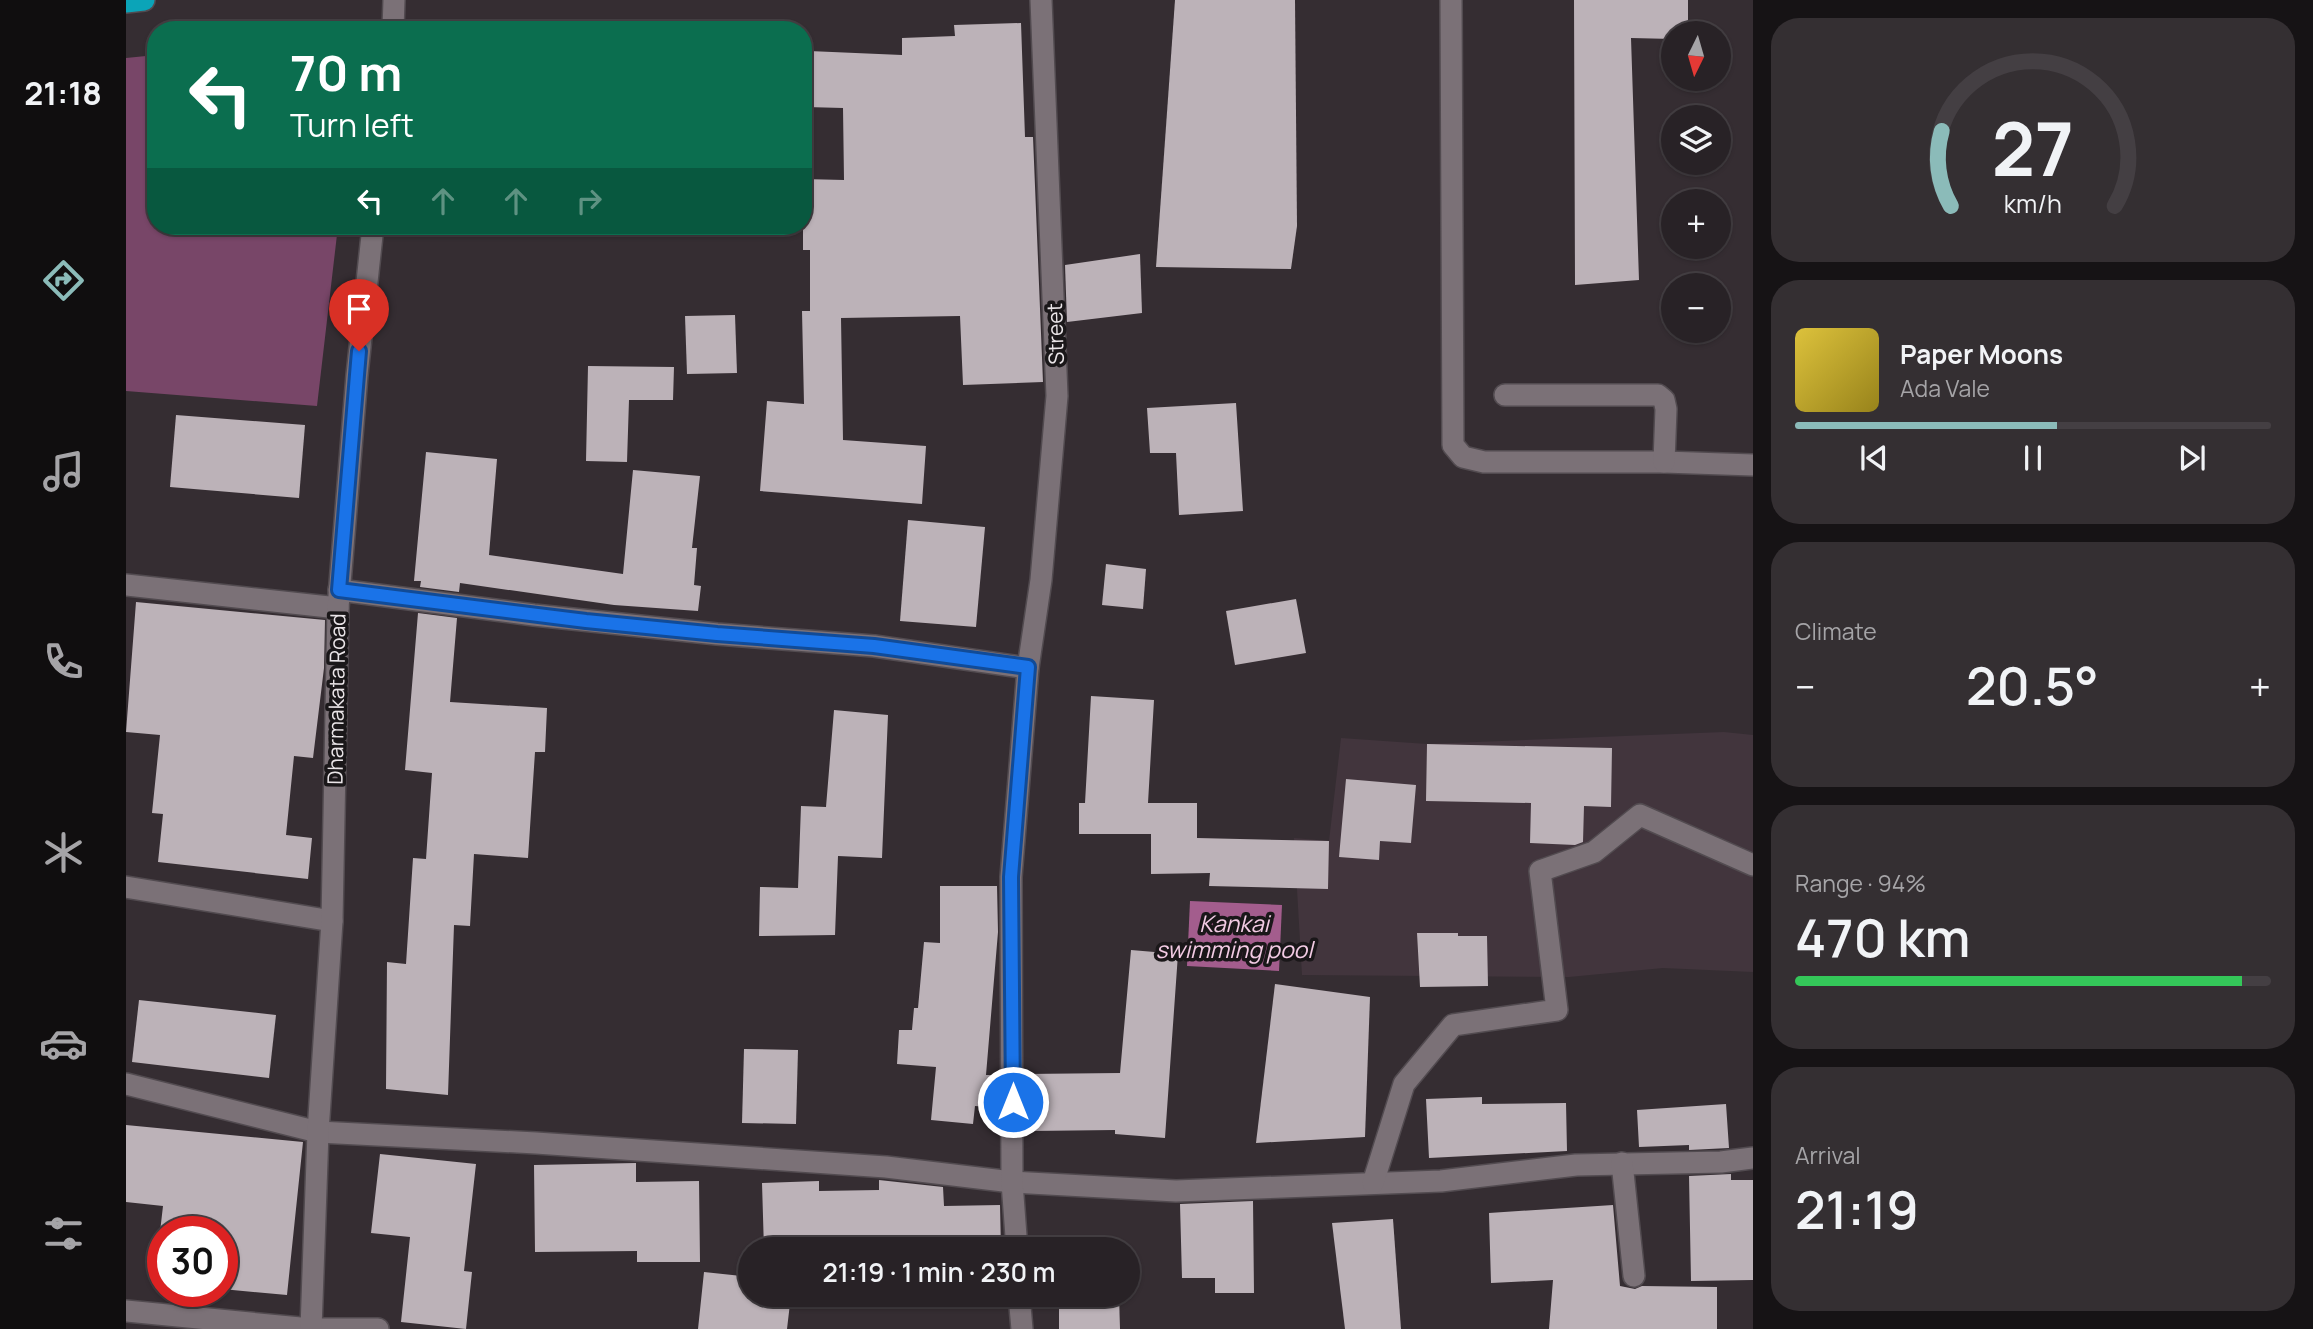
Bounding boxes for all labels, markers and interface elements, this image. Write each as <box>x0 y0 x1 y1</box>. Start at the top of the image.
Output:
north arrow <box>1661 21 1731 91</box>
map controls <box>1661 21 1731 343</box>
text: 70 m <box>290 39 402 106</box>
icon: left <box>175 49 266 140</box>
text: 21:18 <box>24 71 102 115</box>
text: 27 <box>1992 98 2074 198</box>
text: Turn left <box>290 103 414 147</box>
button: layers <box>1661 105 1731 175</box>
icon: left <box>351 182 389 220</box>
icon: ahead <box>424 182 462 220</box>
icon: ahead <box>497 182 535 220</box>
icon: right <box>570 182 608 220</box>
text: km/h <box>2004 186 2062 221</box>
button: + <box>1661 189 1731 259</box>
icon: directions <box>39 256 88 305</box>
button: − <box>1661 273 1731 343</box>
pin <box>329 279 389 351</box>
icon: arrive <box>340 290 378 328</box>
street label: Street <box>1040 303 1070 365</box>
text: Paper Moons <box>1900 336 2063 372</box>
text: Ada Vale <box>1900 372 1990 404</box>
icon: previous <box>1855 439 1893 477</box>
icon: pause <box>2014 439 2052 477</box>
icon: next <box>2173 439 2211 477</box>
icon: music <box>39 447 88 496</box>
street label: Dharmakata Road <box>321 613 351 785</box>
text: Climate <box>1795 615 1877 647</box>
icon: phone <box>39 637 88 686</box>
text: 20.5° <box>1966 650 2099 721</box>
text: − <box>1795 660 1816 712</box>
text: + <box>2249 660 2271 712</box>
icon: climate <box>39 828 88 877</box>
text: Range · 94% <box>1795 867 1926 899</box>
text: 470 km <box>1795 902 1970 973</box>
water label: Kankai swimming pool <box>1155 907 1315 965</box>
icon: car <box>39 1019 88 1068</box>
position arrow <box>976 1065 1050 1139</box>
text: Arrival <box>1795 1139 1861 1171</box>
text: 21:19 <box>1795 1174 1919 1245</box>
icon: filters <box>39 1209 88 1258</box>
speed limit sign: 30 <box>147 1216 238 1307</box>
text: 21:19 · 1 min · 230 m <box>823 1254 1055 1290</box>

